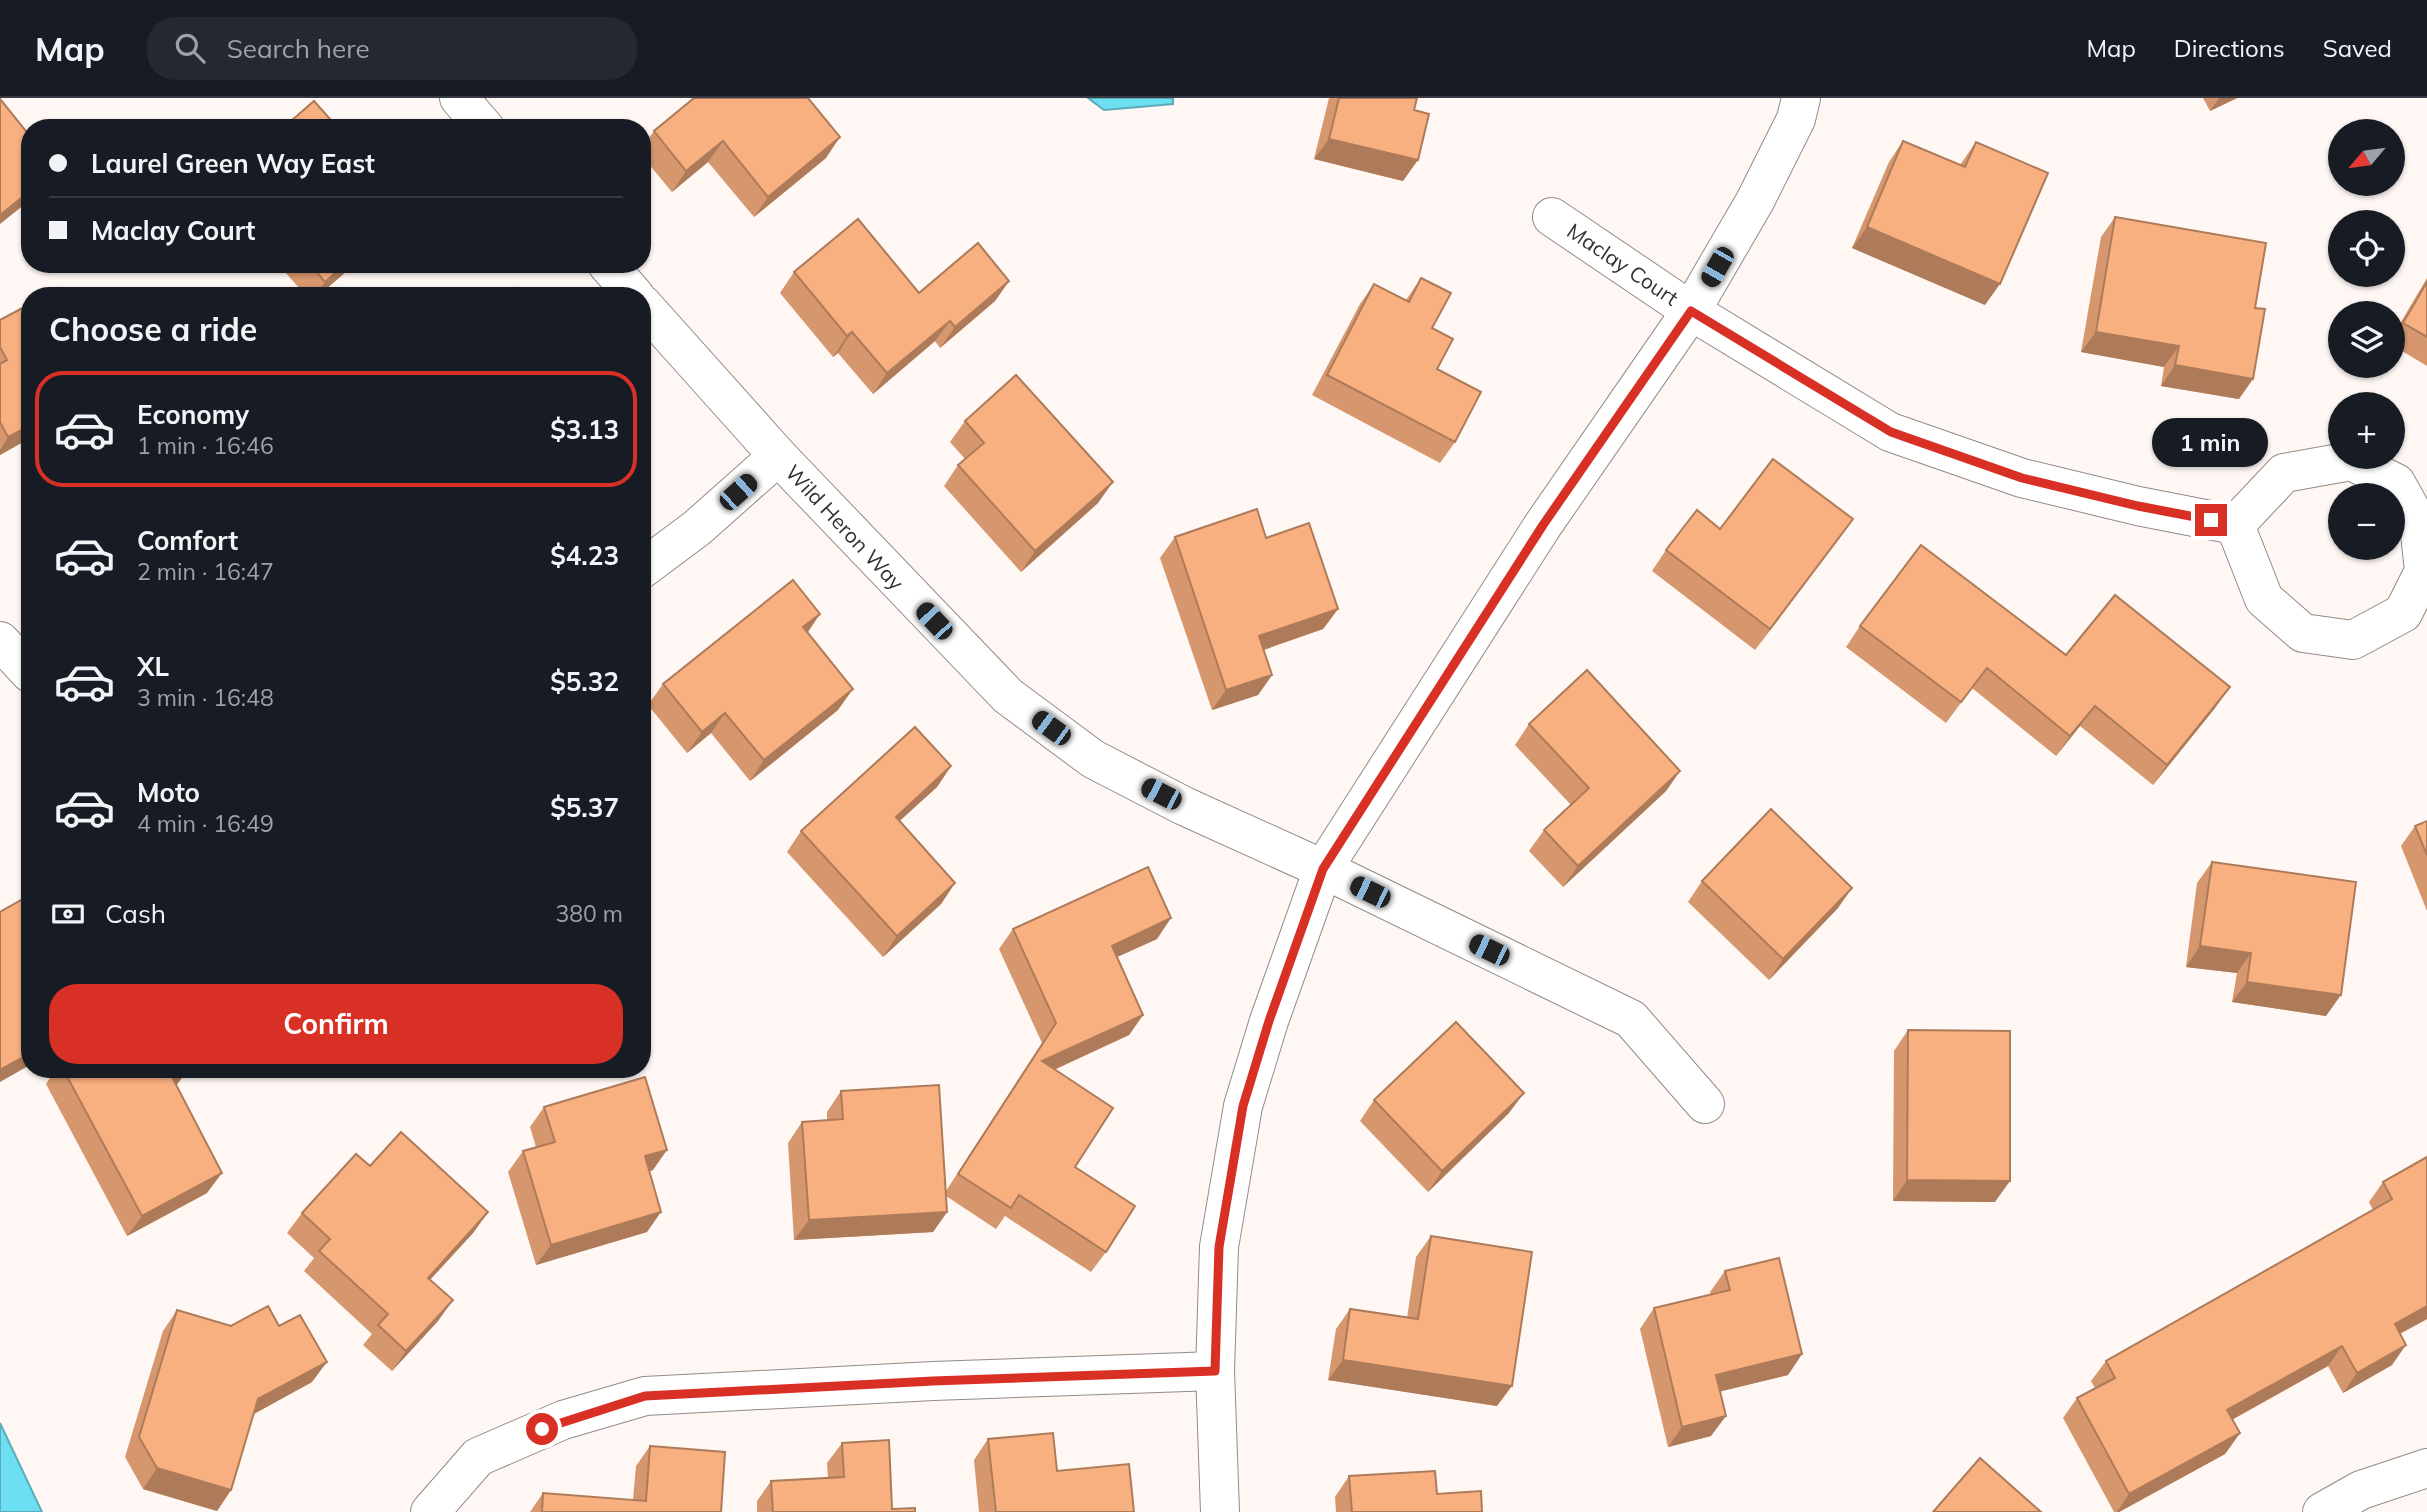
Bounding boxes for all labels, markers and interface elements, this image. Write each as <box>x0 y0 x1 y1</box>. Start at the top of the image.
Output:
search box <box>147 17 637 80</box>
text: Map <box>35 28 105 69</box>
icon: search <box>171 29 209 67</box>
text: Search here <box>227 32 370 65</box>
text: Map <box>2086 33 2136 63</box>
text: Directions <box>2174 33 2285 63</box>
text: Saved <box>2323 33 2392 63</box>
north arrow <box>2328 119 2404 196</box>
map controls <box>2328 119 2405 560</box>
text: Laurel Green Way East <box>91 147 375 180</box>
button: locate <box>2328 210 2405 287</box>
text: Maclay Court <box>91 214 255 247</box>
street label: Maclay Court <box>1563 217 1683 311</box>
car <box>1698 244 1737 290</box>
button: layers <box>2328 301 2405 378</box>
text: Choose a ride <box>49 309 257 349</box>
button: + <box>2328 392 2405 469</box>
icon: car <box>53 398 116 461</box>
text: Economy <box>137 398 249 431</box>
text: $3.13 <box>550 413 619 446</box>
callout: 1 min <box>2153 418 2269 468</box>
text: 1 min <box>2180 428 2240 457</box>
text: 1 min · 16:46 <box>137 431 274 460</box>
street label: Wild Heron Way <box>780 459 910 595</box>
car <box>716 470 761 514</box>
button: − <box>2328 483 2405 560</box>
route end <box>2195 504 2227 536</box>
icon: car <box>53 524 116 587</box>
text: Comfort <box>137 524 238 557</box>
text: $4.23 <box>550 539 619 572</box>
text: 2 min · 16:47 <box>137 557 274 586</box>
car <box>912 598 957 644</box>
icon: car <box>53 650 116 713</box>
text: XL <box>137 650 169 683</box>
text: $5.32 <box>550 665 619 698</box>
text: 3 min · 16:48 <box>137 683 274 712</box>
car <box>1028 707 1075 749</box>
car <box>1138 775 1185 813</box>
icon: car <box>53 776 116 839</box>
text: Moto <box>137 776 200 809</box>
text: $5.37 <box>550 791 619 824</box>
text: 4 min · 16:49 <box>137 809 274 838</box>
car <box>1347 873 1394 911</box>
icon: cash <box>49 895 87 933</box>
text: Cash <box>105 897 166 930</box>
text: 380 m <box>555 899 623 928</box>
car <box>1466 931 1513 969</box>
button: Confirm <box>49 984 623 1064</box>
route start <box>526 1413 558 1445</box>

